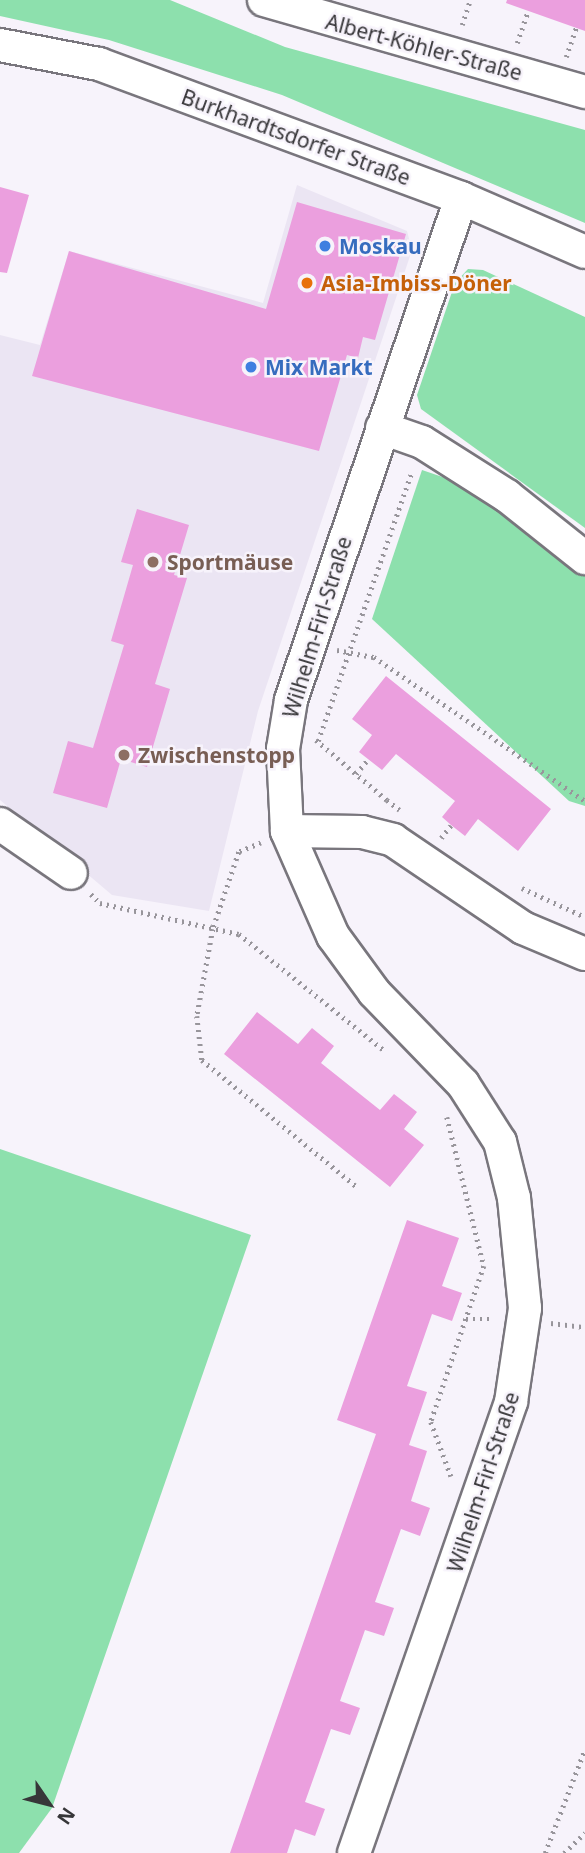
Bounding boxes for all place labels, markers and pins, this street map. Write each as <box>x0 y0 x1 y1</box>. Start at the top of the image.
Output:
place label: Moskau <box>339 233 422 259</box>
marker: Moskau <box>317 238 333 254</box>
place label: Asia-Imbiss-Döner <box>321 270 512 296</box>
marker: Asia-Imbiss-Döner <box>299 275 315 291</box>
place label: Mix Markt <box>265 354 373 380</box>
marker: Mix Markt <box>243 359 259 375</box>
place label: Sportmäuse <box>167 549 293 575</box>
marker: Sportmäuse <box>145 554 161 570</box>
place label: Zwischenstopp <box>138 742 295 768</box>
marker: Zwischenstopp <box>116 747 132 763</box>

